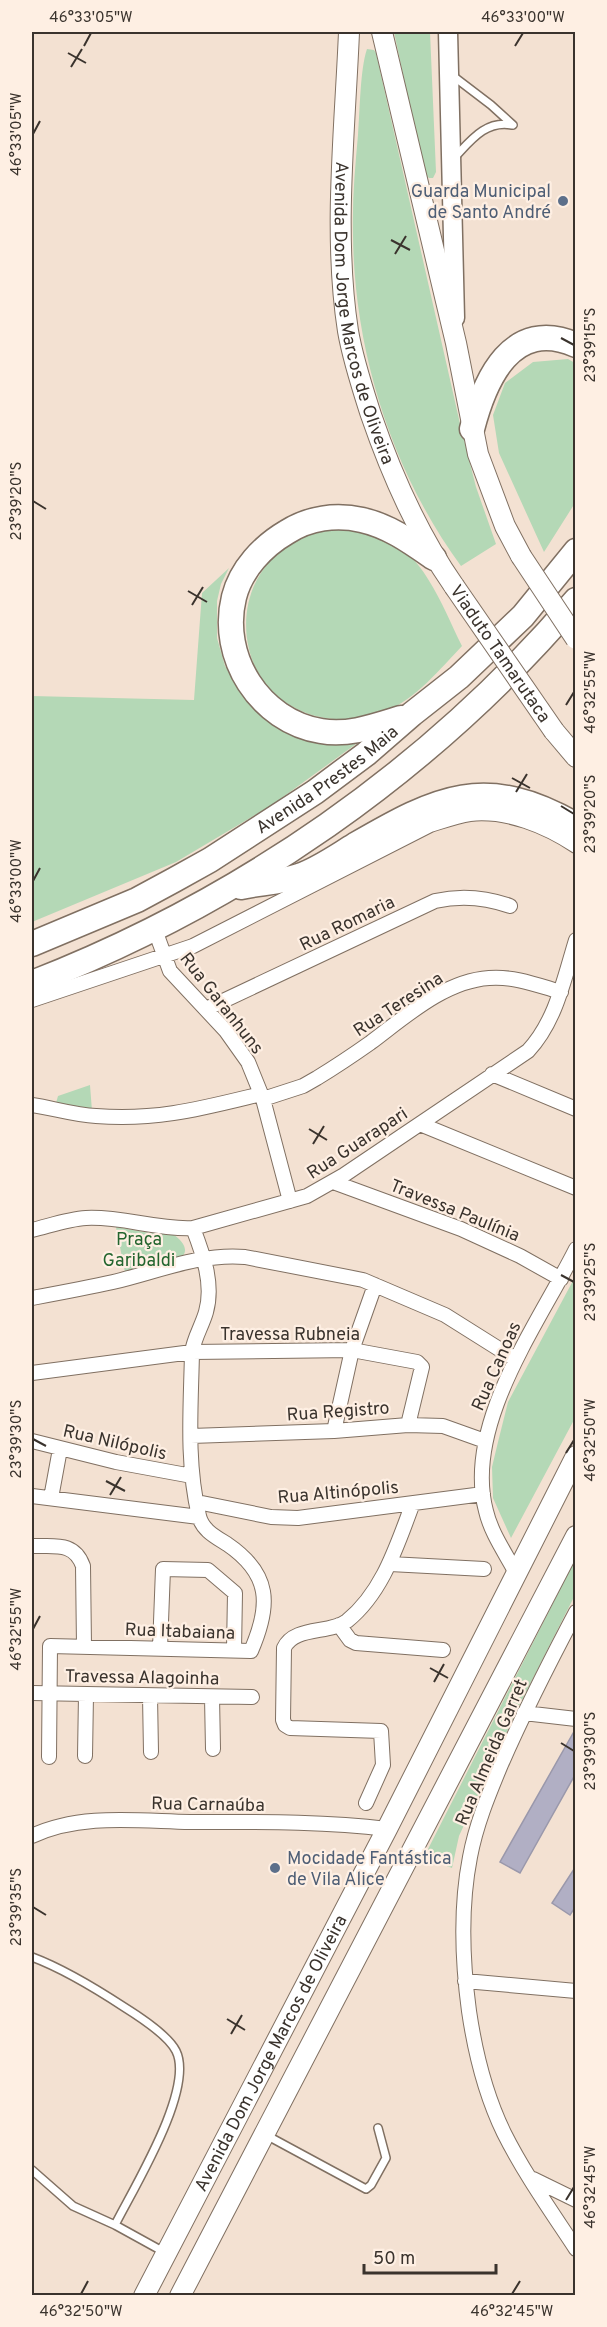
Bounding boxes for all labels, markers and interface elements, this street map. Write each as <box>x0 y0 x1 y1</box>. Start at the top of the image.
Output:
text: 46°33'05"W <box>49 9 133 28</box>
text: 46°33'00"W <box>481 9 565 28</box>
text: 46°33'05"W <box>8 92 27 176</box>
street label: Avenida Dom Jorge Marcos de Oliveira <box>328 161 398 468</box>
place label: Guarda Municipal de Santo André <box>411 181 551 225</box>
marker: Guarda Municipal de Santo André <box>556 194 570 208</box>
text: 23°39'15"S <box>582 307 601 383</box>
text: 23°39'20"S <box>8 461 27 541</box>
street label: Viaduto Tamarutaca <box>444 581 555 728</box>
text: 46°32'55"W <box>582 651 601 733</box>
street label: Avenida Prestes Maia <box>252 721 404 840</box>
text: 23°39'20"S <box>582 774 601 854</box>
text: 46°33'00"W <box>8 839 27 923</box>
street label: Rua Romaria <box>296 891 399 957</box>
street label: Rua Garanhuns <box>174 948 268 1060</box>
street label: Rua Teresina <box>350 968 448 1043</box>
street label: Rua Guarapari <box>303 1103 413 1185</box>
street label: Travessa Paulínia <box>386 1175 523 1248</box>
park label: Praça Garibaldi <box>103 1229 175 1273</box>
text: 23°39'25"S <box>582 1243 601 1321</box>
street label: Rua Canoas <box>467 1318 527 1415</box>
street label: Travessa Rubneia <box>220 1324 360 1347</box>
street label: Rua Registro <box>286 1397 390 1428</box>
text: 46°32'50"W <box>582 1398 601 1482</box>
text: 23°39'30"S <box>8 1400 27 1478</box>
street label: Rua Nilópolis <box>60 1420 169 1467</box>
street label: Rua Altinópolis <box>277 1477 400 1510</box>
text: 46°32'55"W <box>8 1588 27 1670</box>
street label: Rua Itabaiana <box>124 1619 236 1646</box>
street label: Travessa Alagoinha <box>65 1666 219 1691</box>
street label: Rua Almeida Garret <box>451 1676 534 1829</box>
text: 23°39'30"S <box>582 1712 601 1790</box>
street label: Rua Carnaúba <box>151 1793 265 1818</box>
place label: Mocidade Fantástica de Vila Alice <box>287 1848 451 1892</box>
marker: Mocidade Fantástica de Vila Alice <box>268 1861 282 1875</box>
text: 23°39'35"S <box>8 1868 27 1946</box>
street label: Avenida Dom Jorge Marcos de Oliveira <box>190 1911 353 2196</box>
text: 46°32'45"W <box>582 2146 601 2228</box>
scale bar <box>364 2237 496 2275</box>
text: 50 m <box>373 2248 415 2271</box>
text: 46°32'50"W <box>39 2303 123 2322</box>
text: 46°32'45"W <box>471 2303 553 2322</box>

